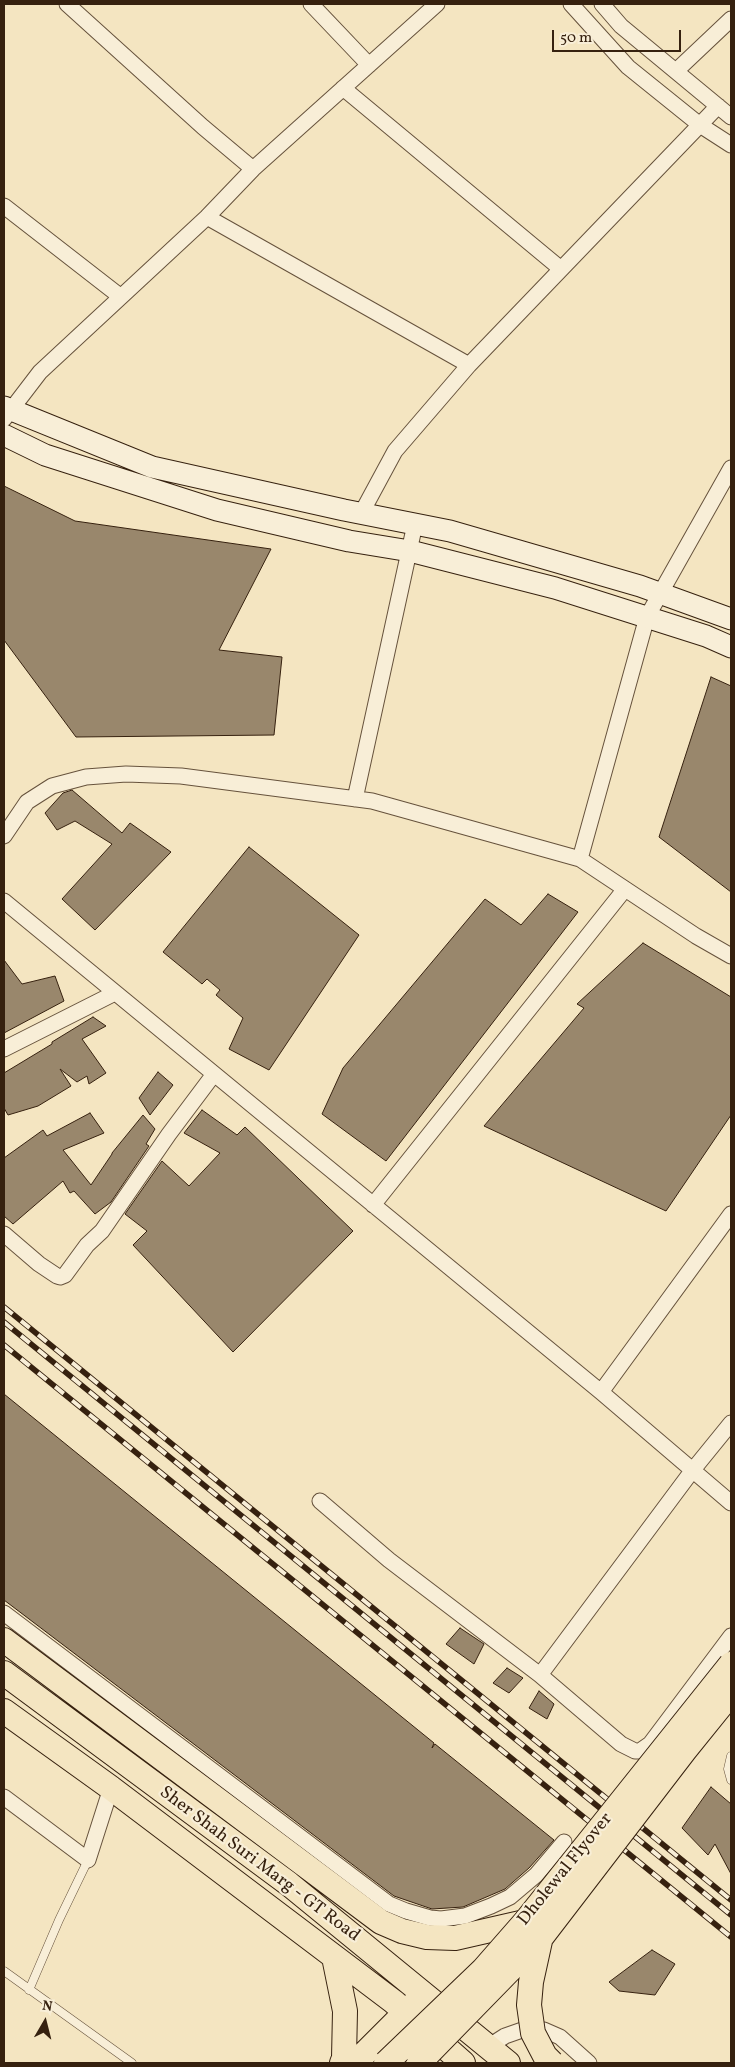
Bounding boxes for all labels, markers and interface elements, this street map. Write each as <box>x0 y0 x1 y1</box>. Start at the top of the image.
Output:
scale bar <box>555 20 684 52</box>
text: 50 m <box>560 28 592 49</box>
street label: Sher Shah Suri Marg - GT Road <box>155 1783 363 1947</box>
street label: Dholewal Flyover <box>514 1809 618 1931</box>
north arrow <box>20 1997 70 2047</box>
text: N <box>41 1997 54 2017</box>

